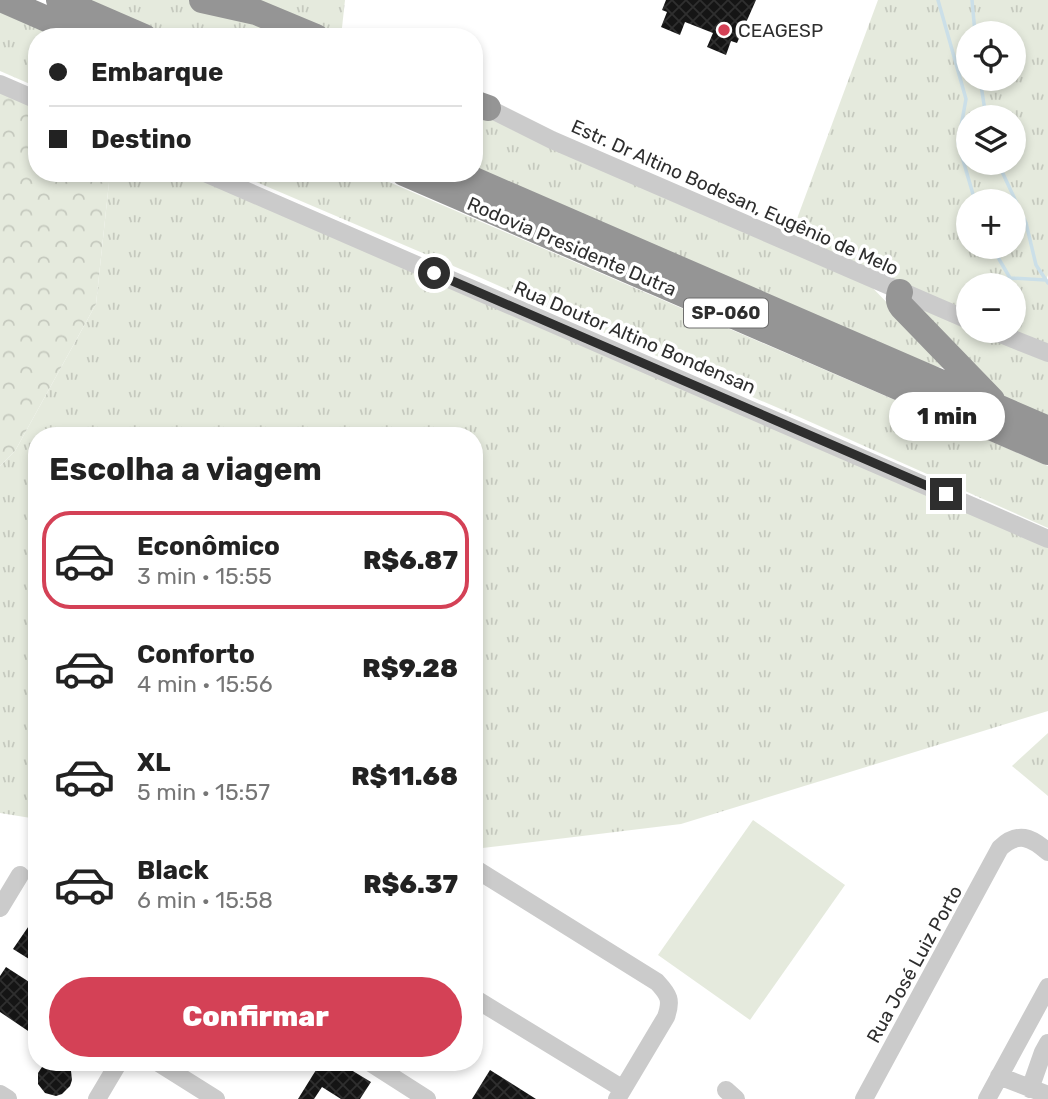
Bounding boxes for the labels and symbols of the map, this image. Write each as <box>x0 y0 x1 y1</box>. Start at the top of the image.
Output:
place label: CEAGESP <box>738 19 823 42</box>
marker: CEAGESP <box>716 22 732 38</box>
street label: Estr. Dr Altino Bodesan, Eugênio de Melo <box>568 115 902 280</box>
street label: Rodovia Presidente Dutra <box>464 192 680 301</box>
route start <box>418 257 450 289</box>
street label: Rua Doutor Altino Bondensan <box>510 276 759 399</box>
road number: SP-060 <box>684 298 768 328</box>
callout: 1 min <box>888 392 1004 442</box>
route end <box>930 478 962 510</box>
street label: Rua José Luiz Porto <box>862 882 967 1047</box>

